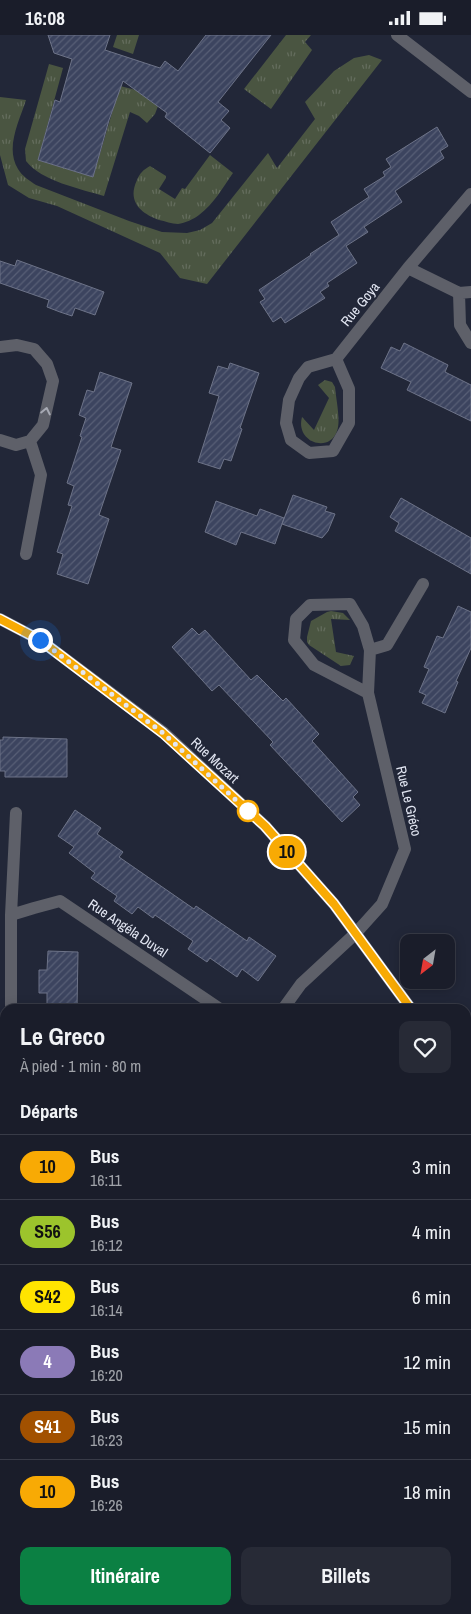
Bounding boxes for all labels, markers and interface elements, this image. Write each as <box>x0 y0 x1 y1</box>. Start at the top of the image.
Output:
text: 16:08 <box>25 5 65 31</box>
street label: Rue Goya <box>337 278 384 330</box>
one-way arrow <box>40 407 51 416</box>
your location <box>28 628 53 653</box>
street label: Rue Mozart <box>187 733 243 787</box>
street label: Rue Le Gréco <box>392 764 426 838</box>
unlabelled marker <box>237 800 259 822</box>
line badge: 10 <box>264 836 310 868</box>
text: 10 <box>279 839 295 864</box>
street label: Rue Angéla Duval <box>85 895 171 961</box>
north arrow <box>400 934 455 989</box>
map controls <box>400 934 455 989</box>
text: Le Greco <box>20 1020 105 1052</box>
button: heart <box>399 1021 451 1073</box>
text: À pied · 1 min · 80 m <box>20 1055 141 1077</box>
text: Départs <box>20 1098 78 1124</box>
text: Bus <box>90 1143 119 1169</box>
text: 10 <box>39 1154 56 1179</box>
text: 3 min <box>412 1154 451 1180</box>
text: 16:11 <box>90 1169 122 1191</box>
text: Bus <box>90 1208 119 1234</box>
text: S56 <box>34 1219 61 1244</box>
text: 4 min <box>412 1219 451 1245</box>
text: 16:12 <box>90 1234 123 1256</box>
text: Bus <box>90 1273 119 1299</box>
text: S42 <box>34 1284 61 1309</box>
text: 6 min <box>412 1284 451 1310</box>
text: 16:14 <box>90 1299 123 1321</box>
text: Bus <box>90 1338 119 1364</box>
text: 4 <box>43 1349 52 1374</box>
text: 12 min <box>403 1349 451 1375</box>
text: 16:20 <box>90 1364 123 1386</box>
text: Bus <box>90 1403 119 1429</box>
text: S41 <box>34 1414 61 1439</box>
text: 15 min <box>403 1414 451 1440</box>
text: 16:23 <box>90 1429 123 1451</box>
text: Bus <box>90 1468 119 1494</box>
text: 10 <box>39 1479 56 1504</box>
text: 18 min <box>403 1479 451 1505</box>
text: 16:26 <box>90 1494 123 1516</box>
button: Itinéraire <box>20 1547 231 1605</box>
button: Billets <box>241 1547 451 1605</box>

